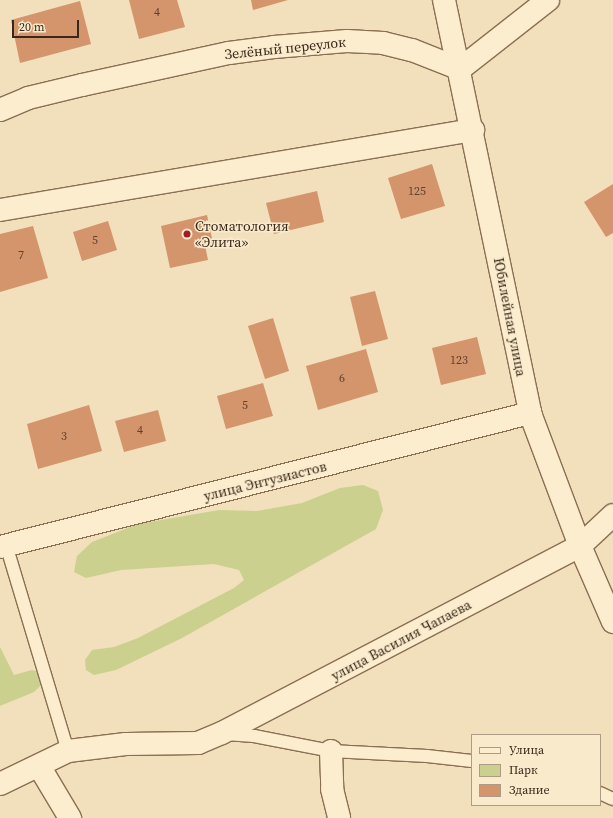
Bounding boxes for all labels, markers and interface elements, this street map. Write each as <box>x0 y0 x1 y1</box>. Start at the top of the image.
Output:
house number: 4 <box>154 6 160 20</box>
scale bar <box>14 12 81 38</box>
text: 20 m <box>19 19 45 35</box>
street label: Зелёный переулок <box>224 33 346 63</box>
house number: 125 <box>408 185 426 199</box>
place label: Стоматология «Элита» <box>195 218 289 250</box>
marker: Стоматология «Элита» <box>182 229 192 239</box>
house number: 5 <box>92 234 98 248</box>
house number: 7 <box>18 249 24 263</box>
street label: Юбилейная улица <box>490 256 530 378</box>
house number: 123 <box>450 354 468 368</box>
house number: 6 <box>339 372 345 386</box>
house number: 5 <box>242 399 248 413</box>
house number: 4 <box>137 424 143 438</box>
house number: 3 <box>61 430 67 444</box>
street label: улица Энтузиастов <box>202 458 328 504</box>
street label: улица Василия Чапаева <box>328 596 474 684</box>
legend <box>471 734 601 806</box>
text: Улица <box>509 742 544 758</box>
text: Парк <box>509 762 538 778</box>
text: Здание <box>509 782 550 798</box>

